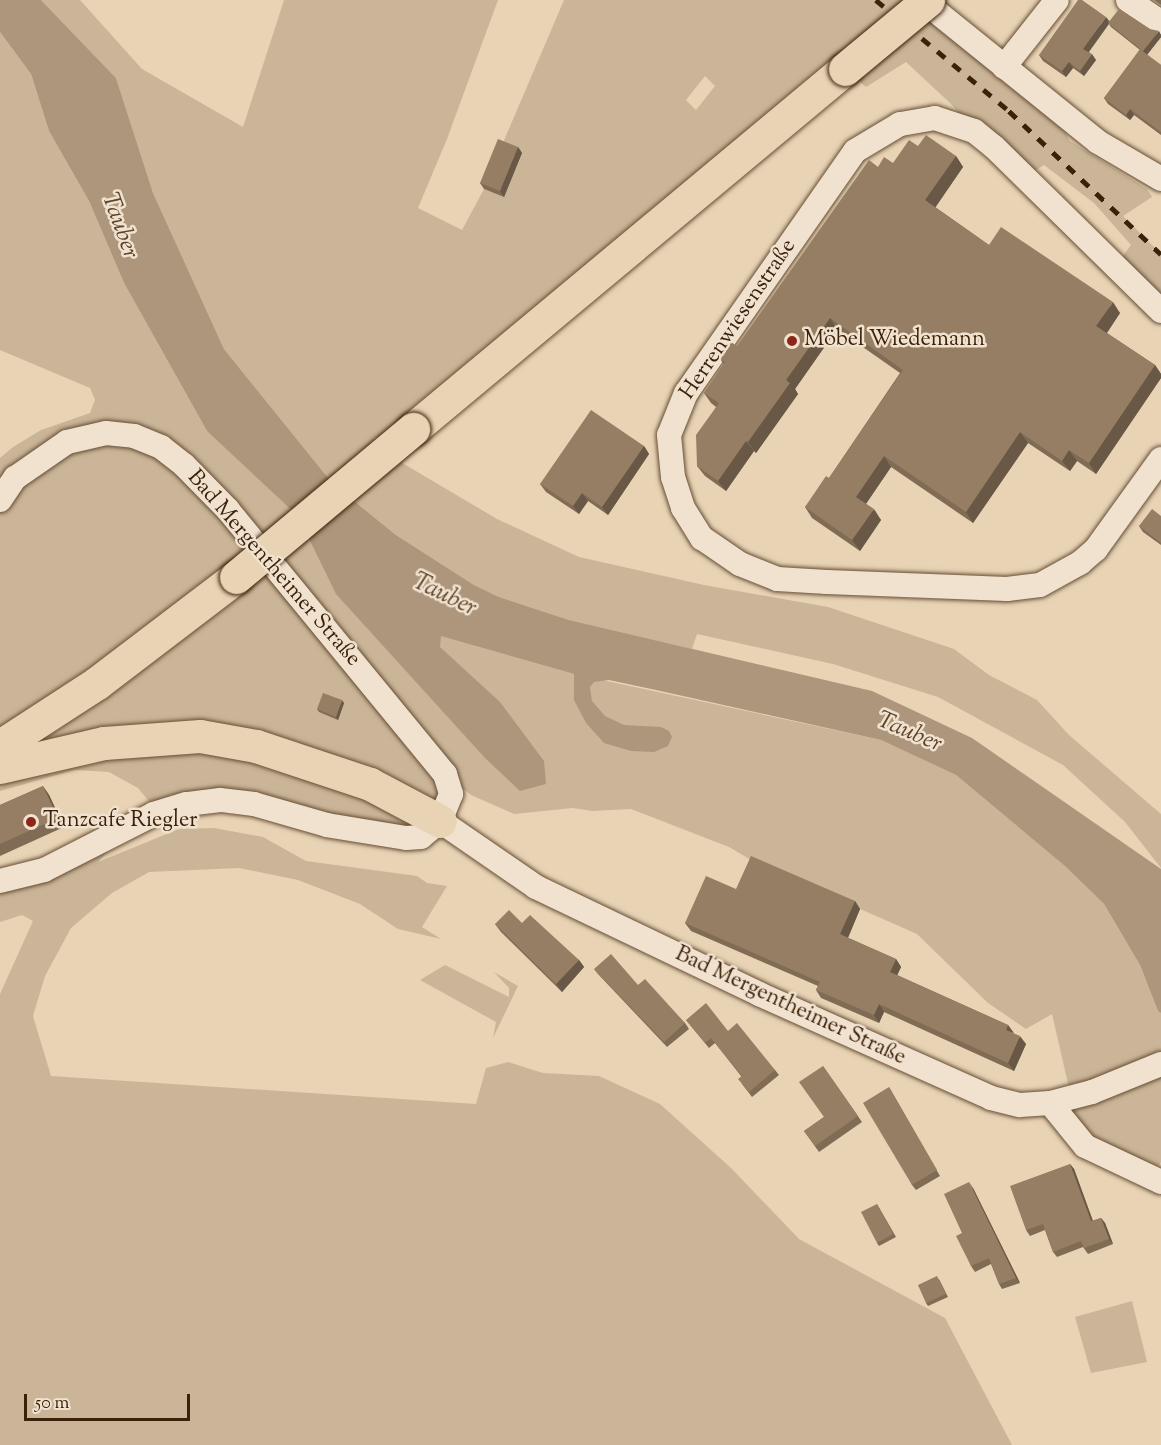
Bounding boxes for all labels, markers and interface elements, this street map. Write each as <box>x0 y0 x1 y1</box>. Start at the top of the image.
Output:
water label: Tauber <box>94 189 144 263</box>
street label: Herrenwiesenstraße <box>676 235 802 405</box>
place label: Möbel Wiedemann <box>804 328 985 354</box>
marker: Möbel Wiedemann <box>785 334 799 348</box>
street label: Bad Mergentheimer Straße <box>181 465 365 673</box>
water label: Tauber <box>407 568 481 624</box>
water label: Tauber <box>872 707 946 759</box>
place label: Tanzcafe Riegler <box>43 809 198 835</box>
marker: Tanzcafe Riegler <box>24 815 38 829</box>
street label: Bad Mergentheimer Straße <box>670 942 910 1072</box>
scale bar <box>27 1382 194 1420</box>
text: 50 m <box>35 1391 69 1417</box>

